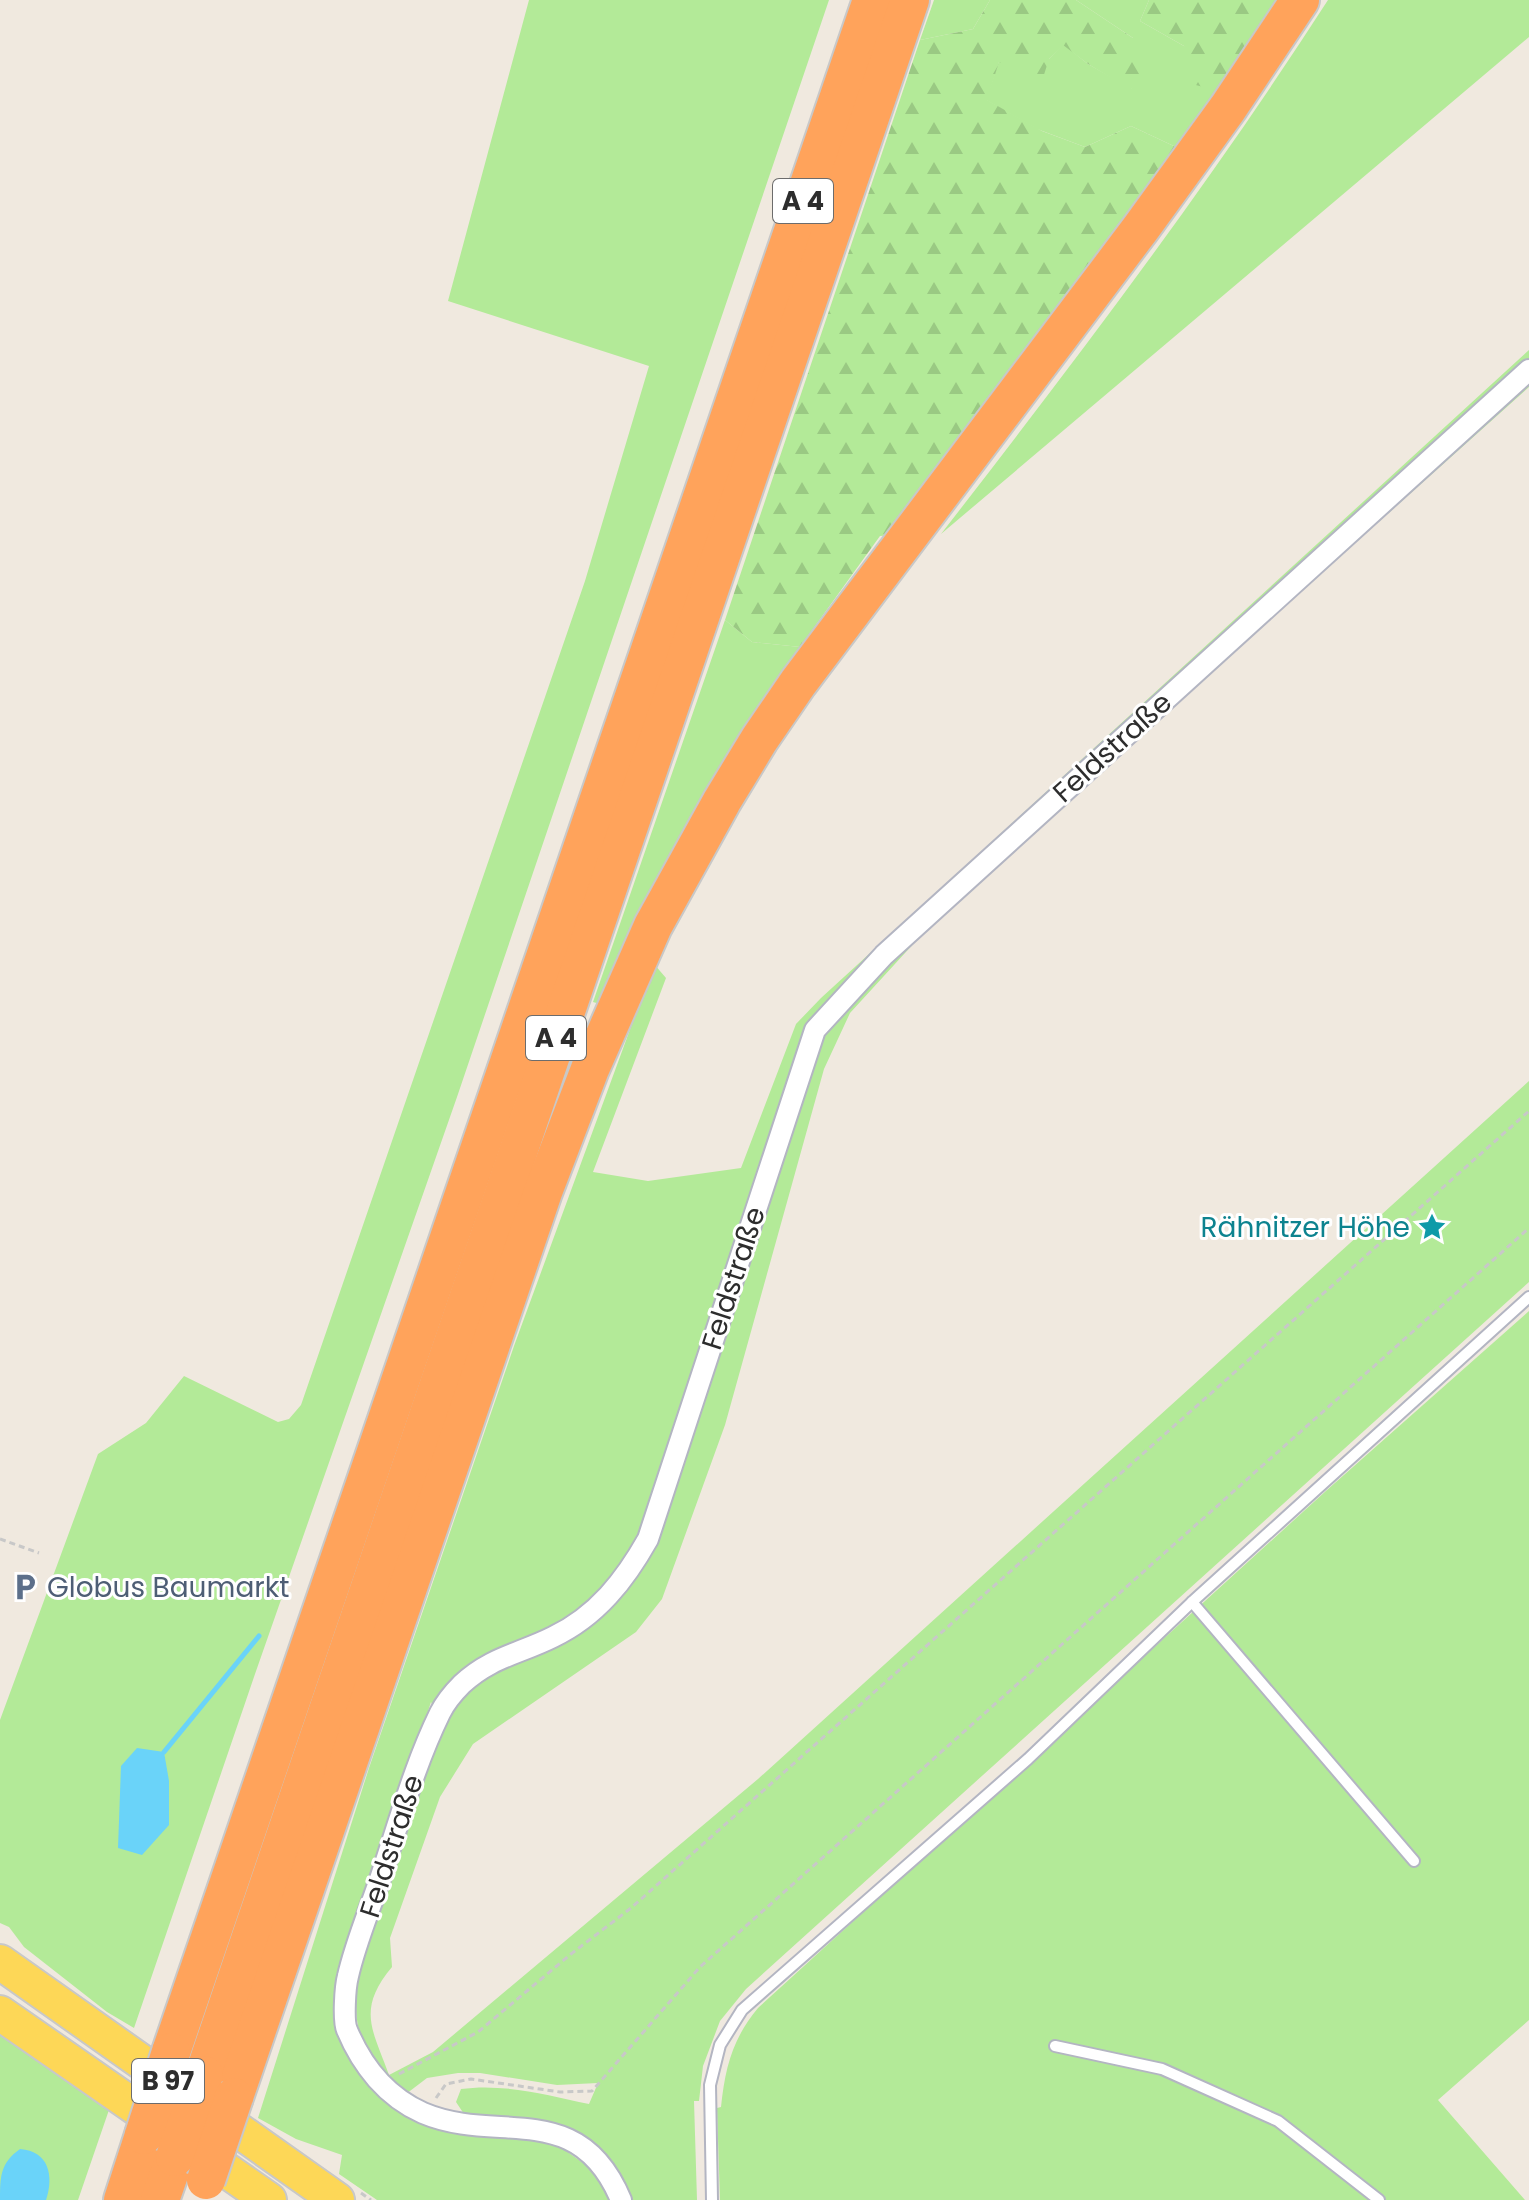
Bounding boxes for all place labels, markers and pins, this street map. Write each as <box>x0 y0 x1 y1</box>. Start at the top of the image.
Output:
place label: Rähnitzer Höhe <box>1201 1208 1410 1247</box>
place icon: Rähnitzer Höhe <box>1417 1212 1447 1242</box>
place label: Globus Baumarkt <box>47 1568 289 1607</box>
parking icon: Globus Baumarkt <box>10 1572 40 1602</box>

